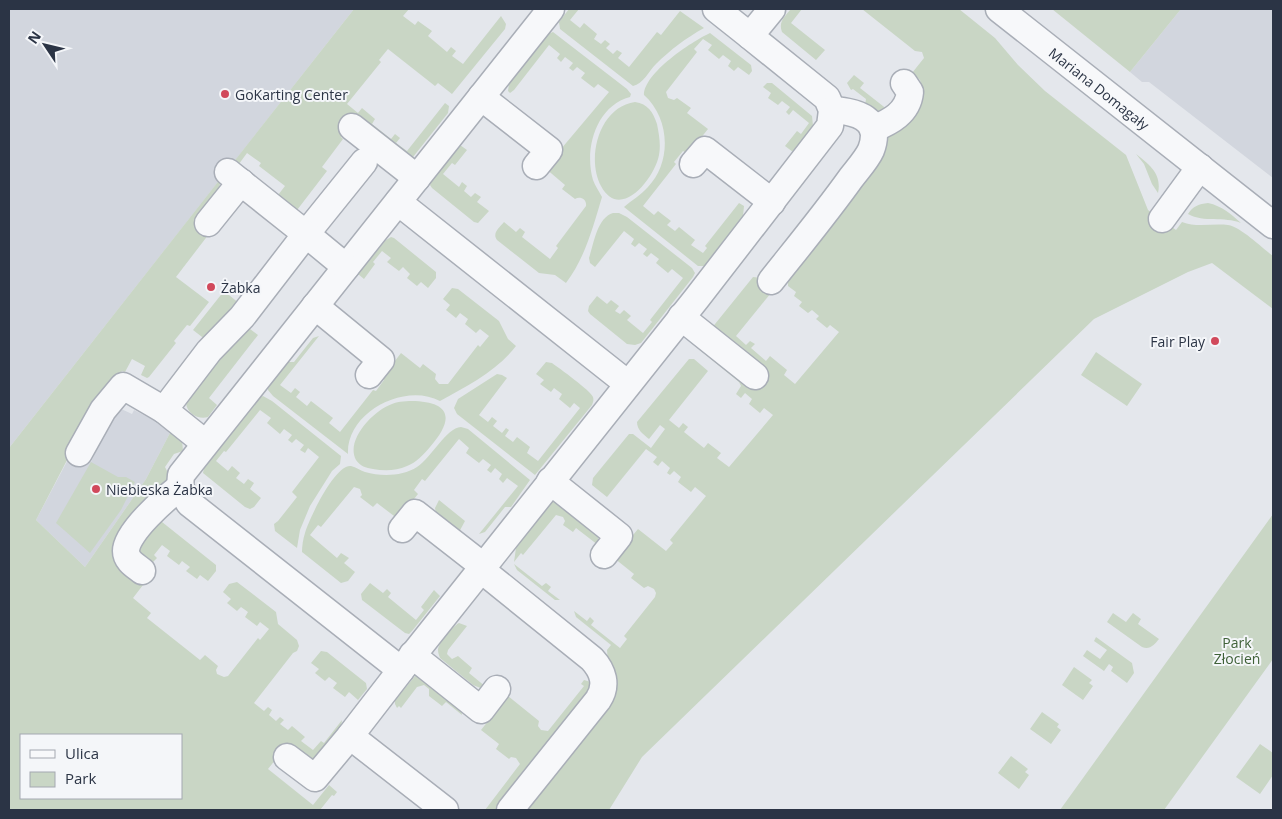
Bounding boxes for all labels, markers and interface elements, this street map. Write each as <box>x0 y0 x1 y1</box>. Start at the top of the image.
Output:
north arrow <box>20 20 70 70</box>
text: N <box>23 27 45 47</box>
street label: Mariana Domagały <box>1045 43 1154 134</box>
place label: GoKarting Center <box>235 85 348 104</box>
marker: GoKarting Center <box>219 88 231 100</box>
place label: Żabka <box>221 278 261 297</box>
marker: Żabka <box>205 281 217 293</box>
place label: Fair Play <box>1150 332 1206 351</box>
marker: Fair Play <box>1209 335 1221 347</box>
place label: Niebieska Żabka <box>106 480 213 499</box>
marker: Niebieska Żabka <box>90 483 102 495</box>
park label: Park Złocień <box>1214 633 1260 668</box>
legend <box>20 734 182 799</box>
text: Ulica <box>65 743 99 763</box>
text: Park <box>65 768 96 788</box>

